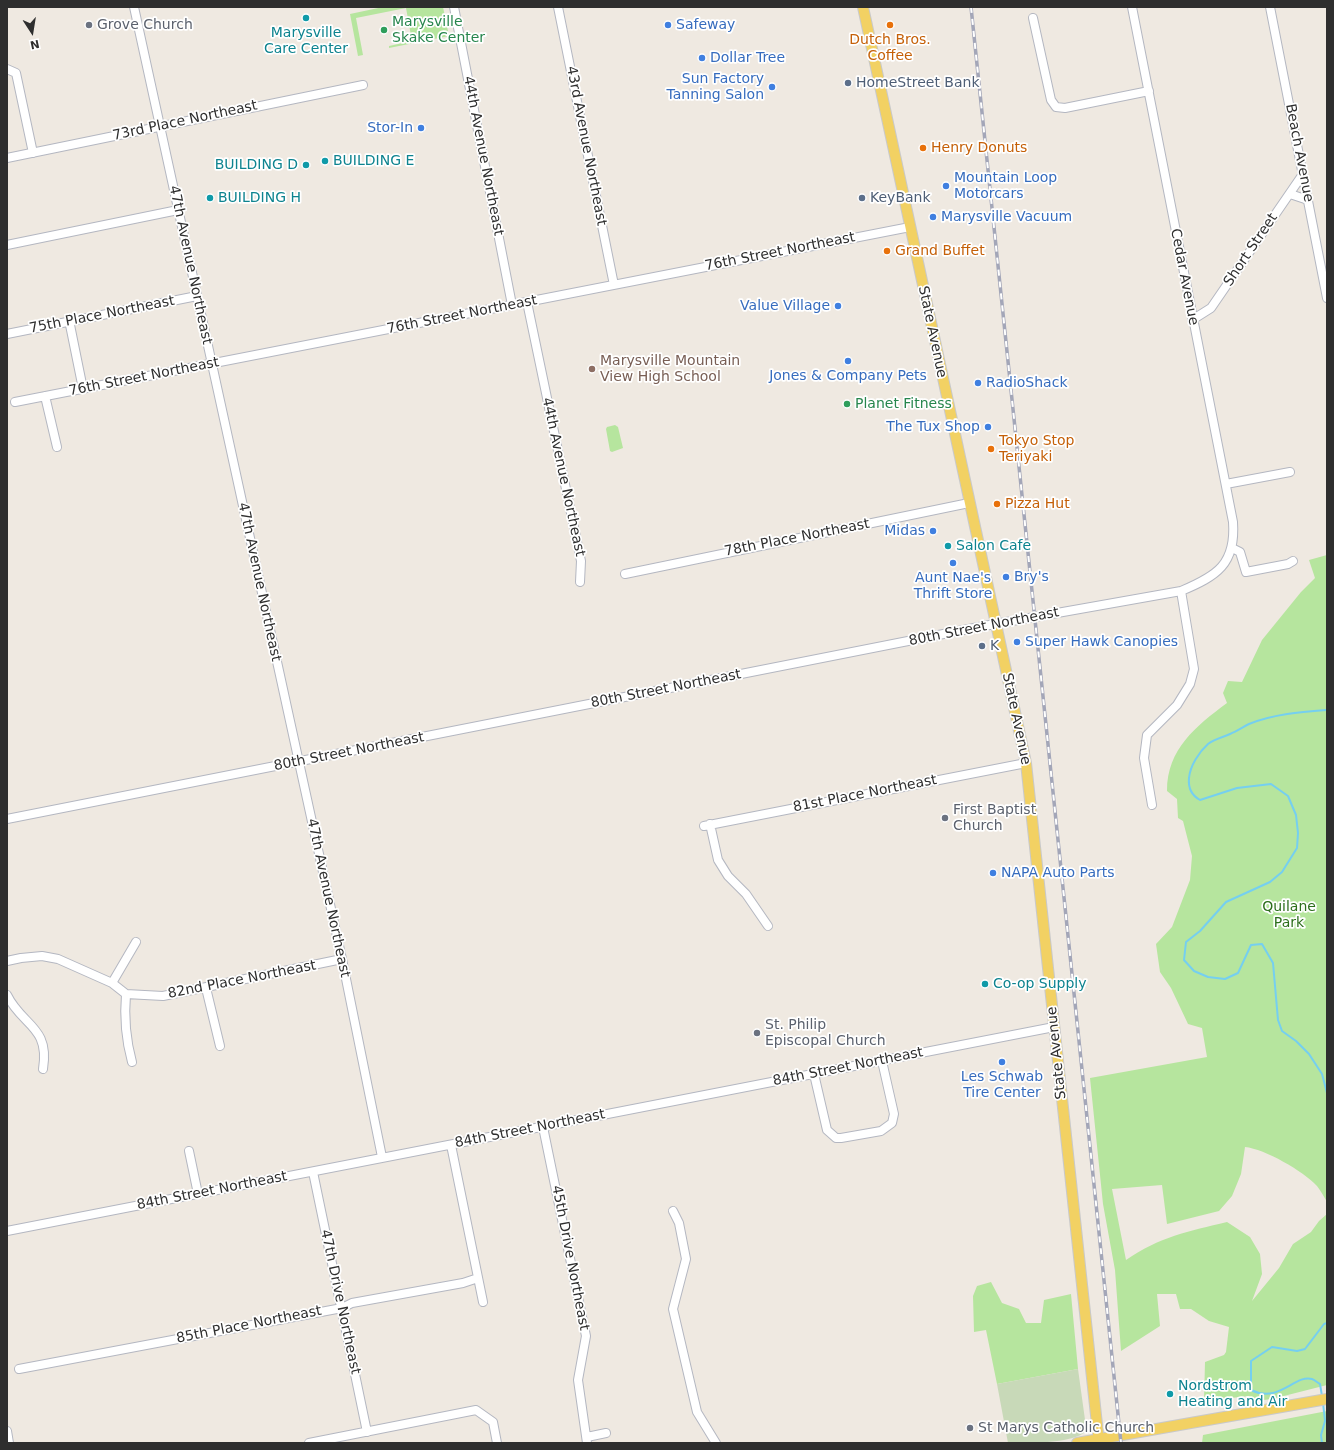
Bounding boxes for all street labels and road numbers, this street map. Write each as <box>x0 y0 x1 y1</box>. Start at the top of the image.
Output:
street label: 43rd Avenue Northeast <box>562 65 610 227</box>
street label: 44th Avenue Northeast <box>459 75 507 237</box>
street label: 73rd Place Northeast <box>111 97 259 145</box>
street label: Beach Avenue <box>1281 102 1317 204</box>
street label: 47th Avenue Northeast <box>165 184 215 346</box>
street label: Short Street <box>1220 210 1282 290</box>
street label: Cedar Avenue <box>1166 227 1202 327</box>
street label: 76th Street Northeast <box>703 229 857 275</box>
street label: State Avenue <box>914 285 950 379</box>
street label: 76th Street Northeast <box>385 292 539 338</box>
street label: 75th Place Northeast <box>28 293 176 337</box>
street label: 76th Street Northeast <box>67 354 221 400</box>
street label: 44th Avenue Northeast <box>538 396 588 558</box>
street label: 47th Avenue Northeast <box>234 501 284 663</box>
street label: 78th Place Northeast <box>723 516 871 560</box>
street label: 80th Street Northeast <box>907 604 1061 650</box>
street label: 80th Street Northeast <box>589 666 743 712</box>
street label: State Avenue <box>998 672 1034 766</box>
street label: 80th Street Northeast <box>272 729 426 775</box>
street label: 81st Place Northeast <box>792 772 938 816</box>
street label: 47th Avenue Northeast <box>303 817 353 979</box>
street label: 82nd Place Northeast <box>166 957 318 1003</box>
street label: State Avenue <box>1044 1006 1070 1100</box>
street label: 84th Street Northeast <box>771 1044 925 1090</box>
street label: 84th Street Northeast <box>453 1106 607 1152</box>
street label: 84th Street Northeast <box>135 1168 289 1214</box>
street label: 45th Drive Northeast <box>548 1184 592 1332</box>
street label: 47th Drive Northeast <box>316 1228 364 1376</box>
street label: 85th Place Northeast <box>175 1303 323 1347</box>

